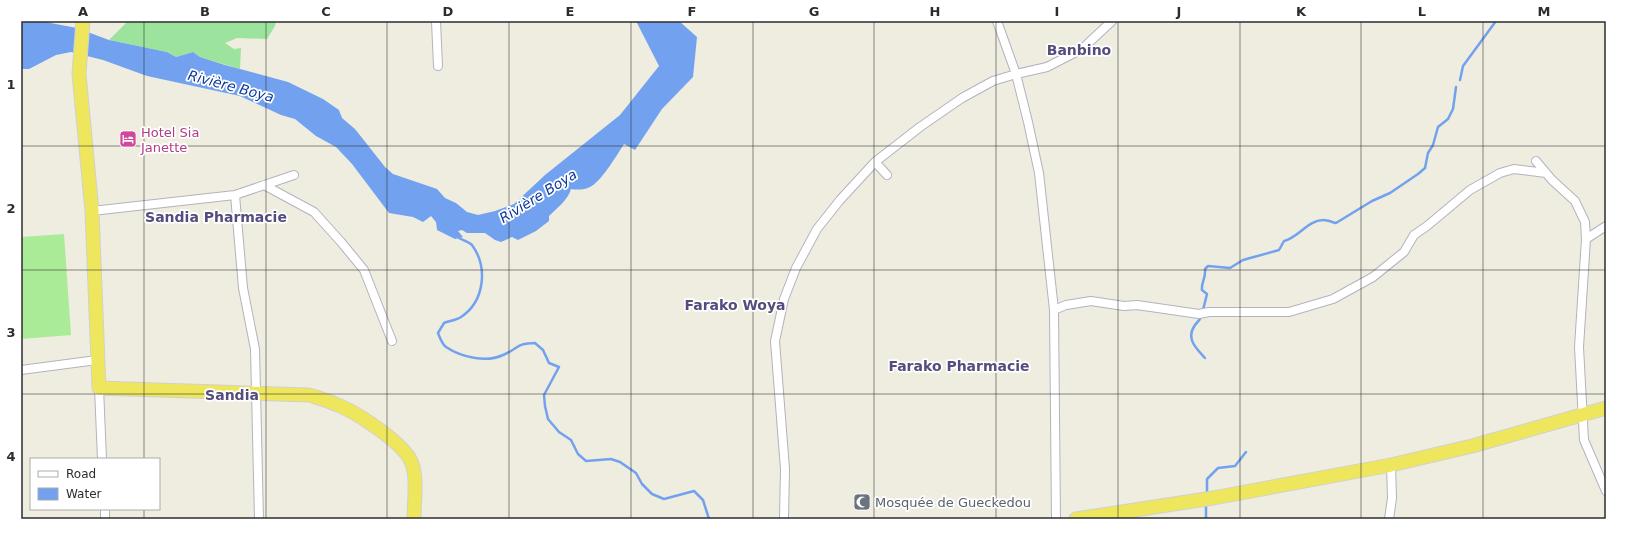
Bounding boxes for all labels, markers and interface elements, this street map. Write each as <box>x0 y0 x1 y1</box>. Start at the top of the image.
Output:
text: A <box>78 4 88 19</box>
text: B <box>200 4 210 19</box>
text: C <box>321 4 331 19</box>
text: D <box>443 4 454 19</box>
text: E <box>566 4 574 19</box>
text: F <box>688 4 696 19</box>
text: G <box>809 4 819 19</box>
text: H <box>930 4 940 19</box>
text: I <box>1055 4 1059 19</box>
text: J <box>1176 4 1181 19</box>
text: K <box>1296 4 1307 19</box>
text: L <box>1418 4 1426 19</box>
text: M <box>1538 4 1550 19</box>
district label: Banbino <box>1047 42 1112 58</box>
water label: Rivière Boya <box>186 67 276 105</box>
text: 1 <box>6 77 16 92</box>
place label: Hotel Sia Janette <box>140 125 199 155</box>
hotel icon: Hotel Sia Janette <box>118 129 138 149</box>
water label: Rivière Boya <box>496 166 580 226</box>
text: 2 <box>6 201 16 216</box>
district label: Sandia Pharmacie <box>145 209 287 225</box>
district label: Farako Woya <box>684 297 786 313</box>
text: 3 <box>6 325 16 340</box>
district label: Farako Pharmacie <box>888 358 1030 374</box>
district label: Sandia <box>205 387 259 403</box>
text: 4 <box>6 449 16 464</box>
legend <box>30 458 160 510</box>
text: Road <box>66 467 96 481</box>
text: Water <box>66 487 102 501</box>
mosque icon: Mosquée de Gueckedou <box>852 492 872 512</box>
place label: Mosquée de Gueckedou <box>875 495 1031 510</box>

